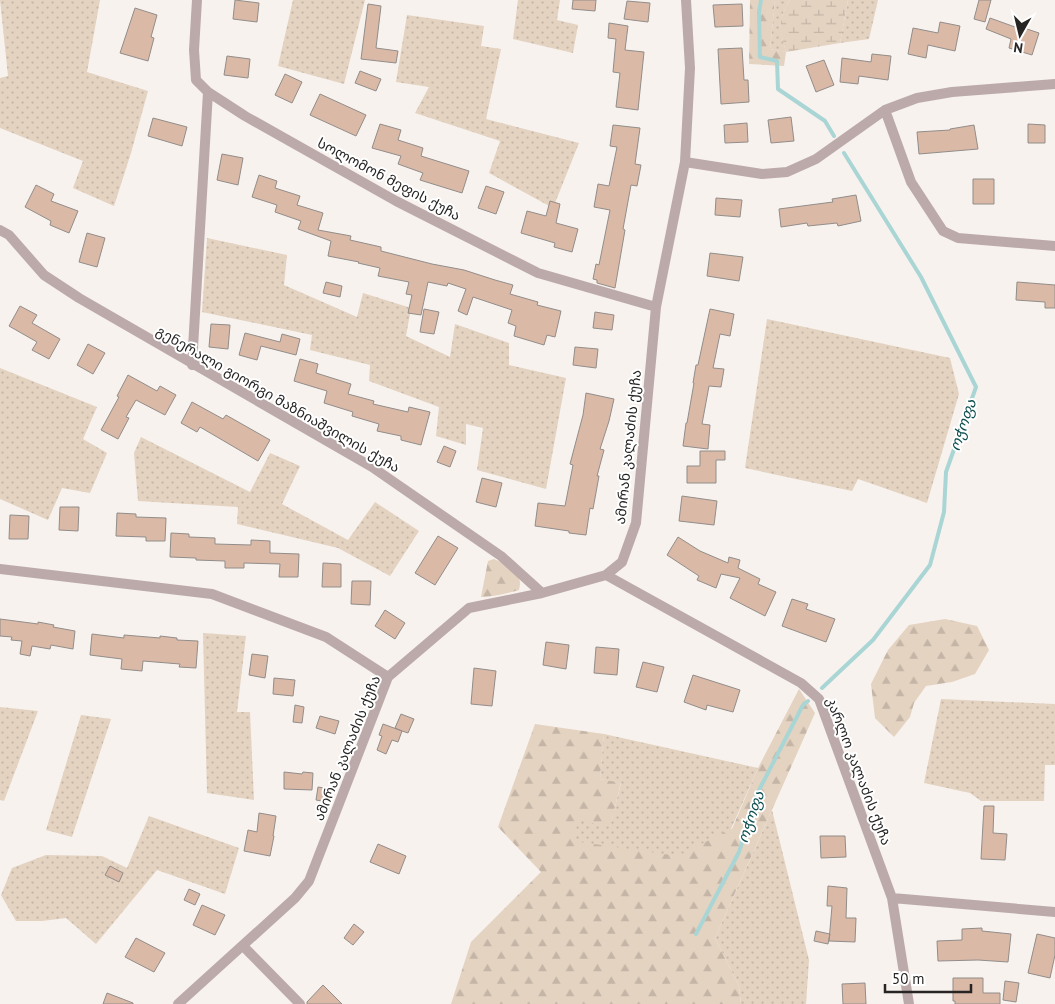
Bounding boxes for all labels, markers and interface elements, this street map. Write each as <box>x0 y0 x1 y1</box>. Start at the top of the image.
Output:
north arrow <box>995 10 1045 60</box>
text: N <box>1012 38 1024 57</box>
street label: სოლომონ მეფის ქუჩა <box>314 134 464 224</box>
street label: გენერალი გიორგი მაზნიაშვილის ქუჩა <box>153 322 403 476</box>
street label: ამირან კალაძის ქუჩა <box>611 369 645 525</box>
water label: ოჭოფა <box>945 396 980 453</box>
street label: ამირან კალაძის ქუჩა <box>310 673 384 823</box>
street label: კარლო კალაძის ქუჩა <box>822 694 896 848</box>
water label: ოჭოფა <box>733 788 768 845</box>
scale bar <box>885 962 971 994</box>
text: 50 m <box>892 969 925 988</box>

